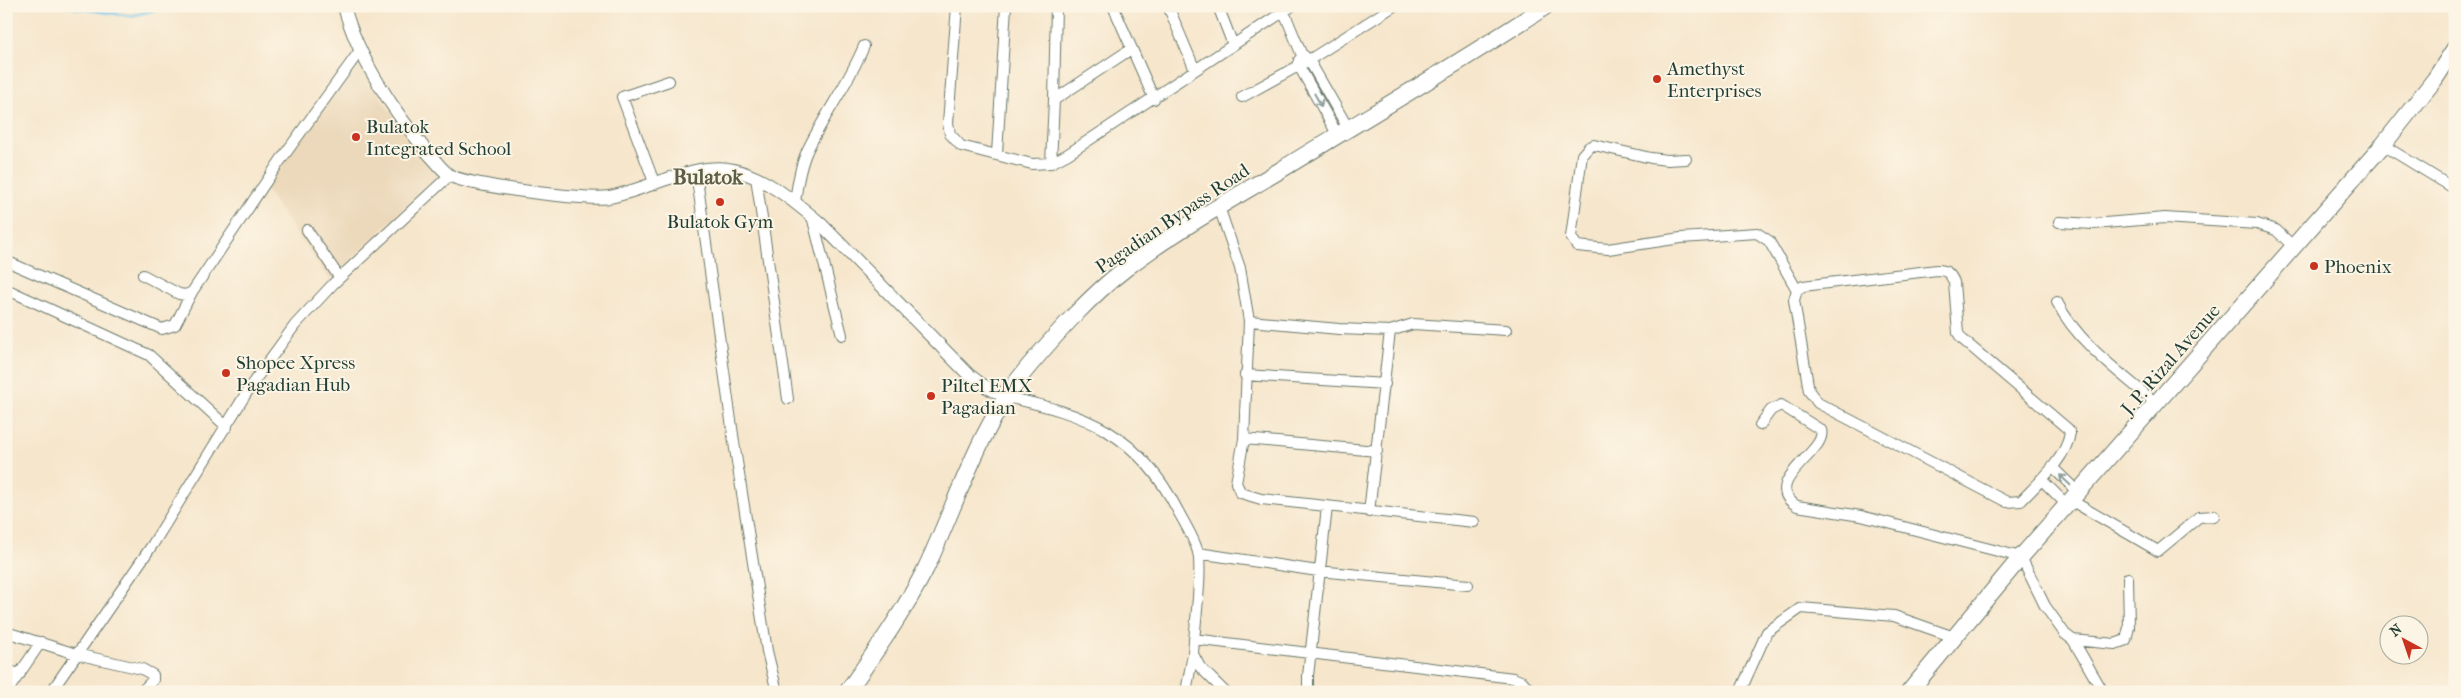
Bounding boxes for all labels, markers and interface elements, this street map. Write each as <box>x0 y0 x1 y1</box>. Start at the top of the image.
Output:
place label: Amethyst Enterprises <box>1666 58 1762 102</box>
marker: Amethyst Enterprises <box>1651 73 1663 85</box>
one-way arrow <box>1313 92 1323 107</box>
place label: Bulatok Integrated School <box>366 116 511 160</box>
marker: Bulatok Integrated School <box>350 131 362 143</box>
street label: Pagadian Bypass Road <box>1091 159 1254 279</box>
district label: Bulatok <box>673 165 744 189</box>
marker: Bulatok Gym <box>714 196 726 208</box>
place label: Bulatok Gym <box>667 211 773 233</box>
place label: Phoenix <box>2324 256 2392 278</box>
marker: Phoenix <box>2308 260 2320 272</box>
street label: J. P. Rizal Avenue <box>2115 300 2225 421</box>
place label: Shopee Xpress Pagadian Hub <box>236 352 355 396</box>
marker: Shopee Xpress Pagadian Hub <box>220 367 232 379</box>
place label: Piltel EMX Pagadian <box>941 375 1033 419</box>
marker: Piltel EMX Pagadian <box>925 390 937 402</box>
one-way arrow <box>2059 474 2071 486</box>
north arrow <box>2378 616 2428 666</box>
text: N <box>2386 620 2406 640</box>

